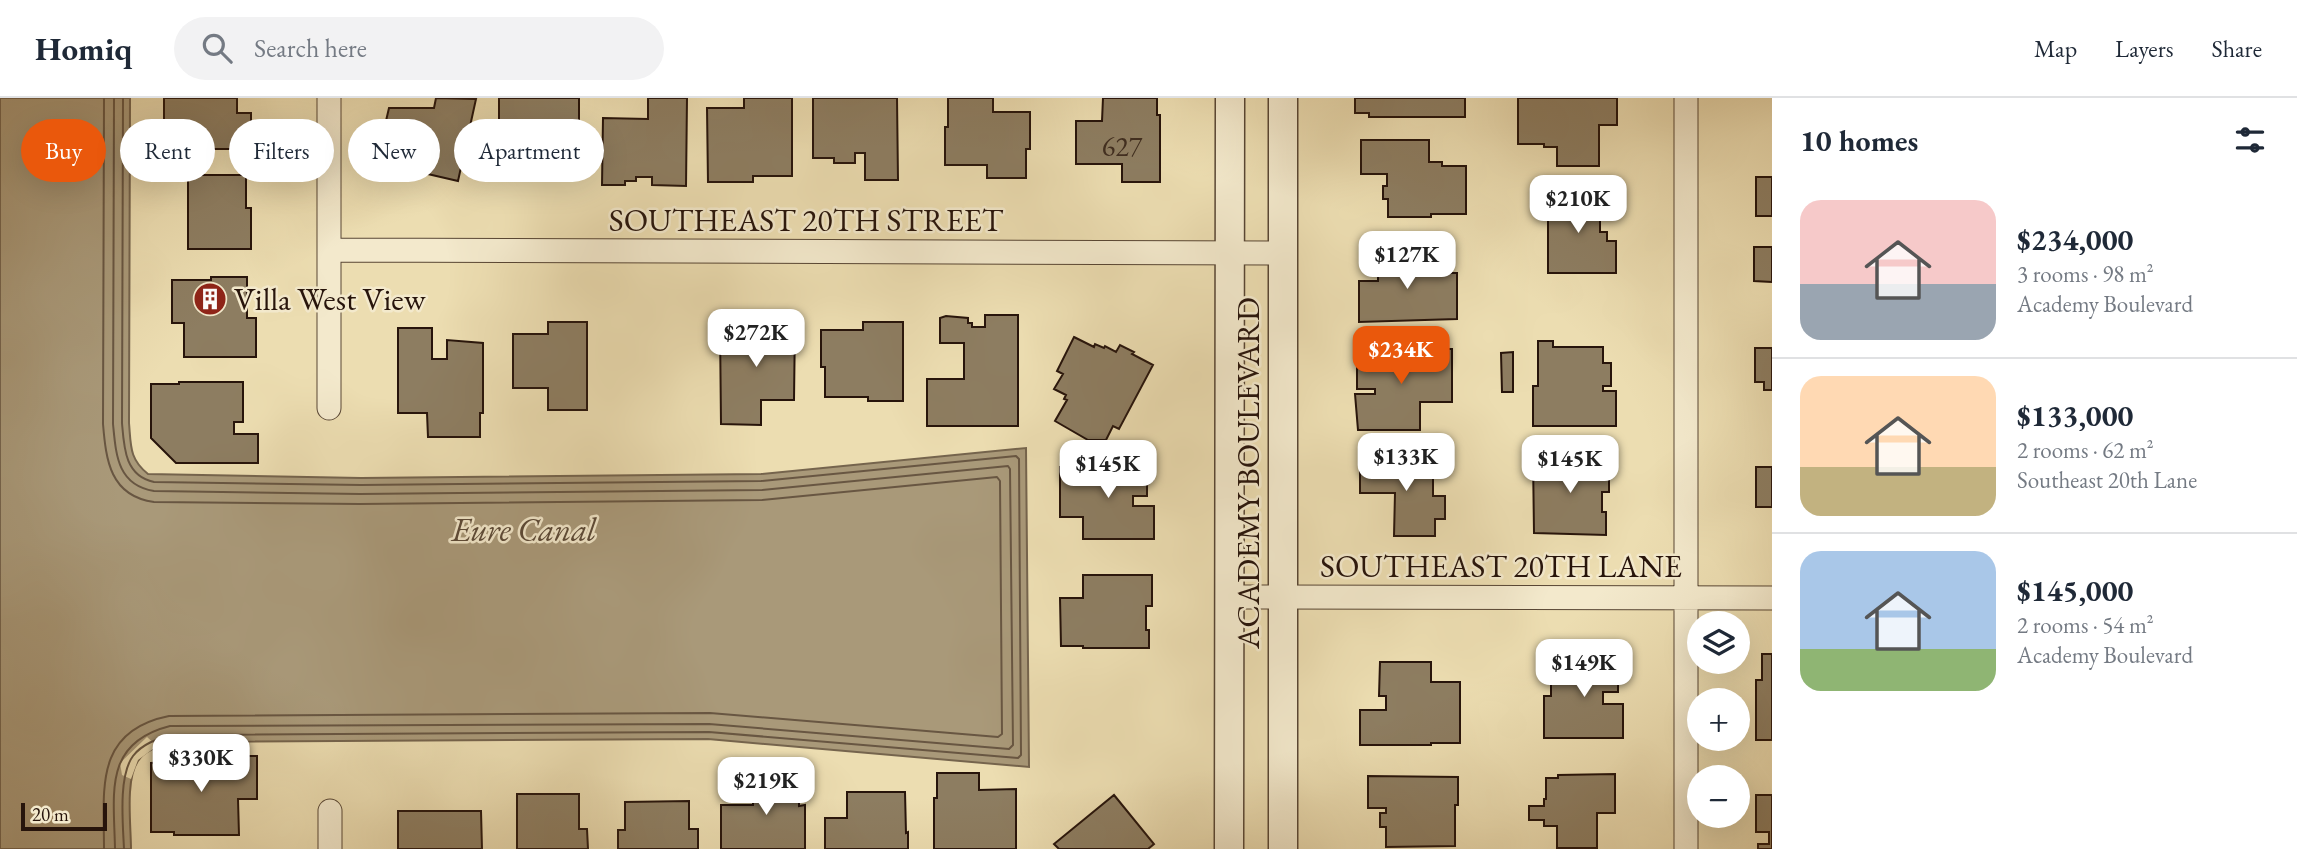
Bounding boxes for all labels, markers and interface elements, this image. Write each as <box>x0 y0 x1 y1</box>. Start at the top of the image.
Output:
search box <box>174 17 664 80</box>
text: Homiq <box>35 27 132 70</box>
icon: search <box>198 29 236 67</box>
text: Search here <box>254 31 367 65</box>
text: Map <box>2034 33 2077 64</box>
text: Layers <box>2115 33 2174 64</box>
text: Share <box>2212 33 2262 64</box>
chip: Buy <box>21 119 106 182</box>
chip: Rent <box>120 119 215 182</box>
chip: Filters <box>229 119 334 182</box>
chip: New <box>348 119 440 182</box>
chip: Apartment <box>454 119 604 182</box>
text: 10 homes <box>1800 121 1918 160</box>
icon: filters <box>2231 121 2269 159</box>
house number: 627 <box>1102 128 1143 164</box>
pin: $210K <box>1529 176 1627 235</box>
text: $210K <box>1546 183 1610 213</box>
street label: SOUTHEAST 20TH STREET <box>609 199 1004 241</box>
text: $234,000 <box>2017 220 2133 259</box>
icon: home <box>1856 228 1940 312</box>
pin: $127K <box>1358 232 1456 291</box>
text: $127K <box>1375 239 1439 269</box>
text: 3 rooms · 98 m² <box>2017 259 2154 289</box>
place label: Villa West View <box>234 278 427 320</box>
building icon: Villa West View <box>191 280 229 318</box>
text: Academy Boulevard <box>2017 289 2193 319</box>
street label: ACADEMY BOULEVARD <box>1227 297 1269 650</box>
pin: $272K <box>707 310 805 369</box>
text: $272K <box>724 317 788 347</box>
pin: $234K <box>1352 327 1450 386</box>
text: $234K <box>1369 334 1433 364</box>
text: $133,000 <box>2017 396 2133 435</box>
icon: home <box>1856 404 1940 488</box>
pin: $133K <box>1357 434 1455 493</box>
text: 2 rooms · 62 m² <box>2017 435 2154 465</box>
pin: $145K <box>1521 436 1619 495</box>
pin: $145K <box>1059 440 1157 500</box>
text: $133K <box>1374 441 1438 471</box>
text: $145K <box>1538 443 1602 473</box>
text: $145K <box>1076 448 1140 478</box>
text: Southeast 20th Lane <box>2017 465 2197 495</box>
water label: Eure Canal <box>450 508 598 551</box>
street label: SOUTHEAST 20TH LANE <box>1320 545 1682 587</box>
text: $145,000 <box>2017 571 2133 610</box>
icon: home <box>1856 579 1940 663</box>
text: 2 rooms · 54 m² <box>2017 610 2154 640</box>
map controls <box>1687 611 1750 828</box>
button: layers <box>1687 611 1750 674</box>
pin: $149K <box>1535 640 1633 699</box>
text: Academy Boulevard <box>2017 640 2193 670</box>
text: $149K <box>1552 647 1616 677</box>
button: + <box>1687 688 1750 751</box>
pin: $330K <box>152 734 250 794</box>
text: $330K <box>169 742 233 772</box>
pin: $219K <box>717 758 815 817</box>
text: $219K <box>734 765 798 795</box>
button: − <box>1687 765 1750 828</box>
scale bar <box>21 800 107 832</box>
text: 20 m <box>32 802 69 827</box>

